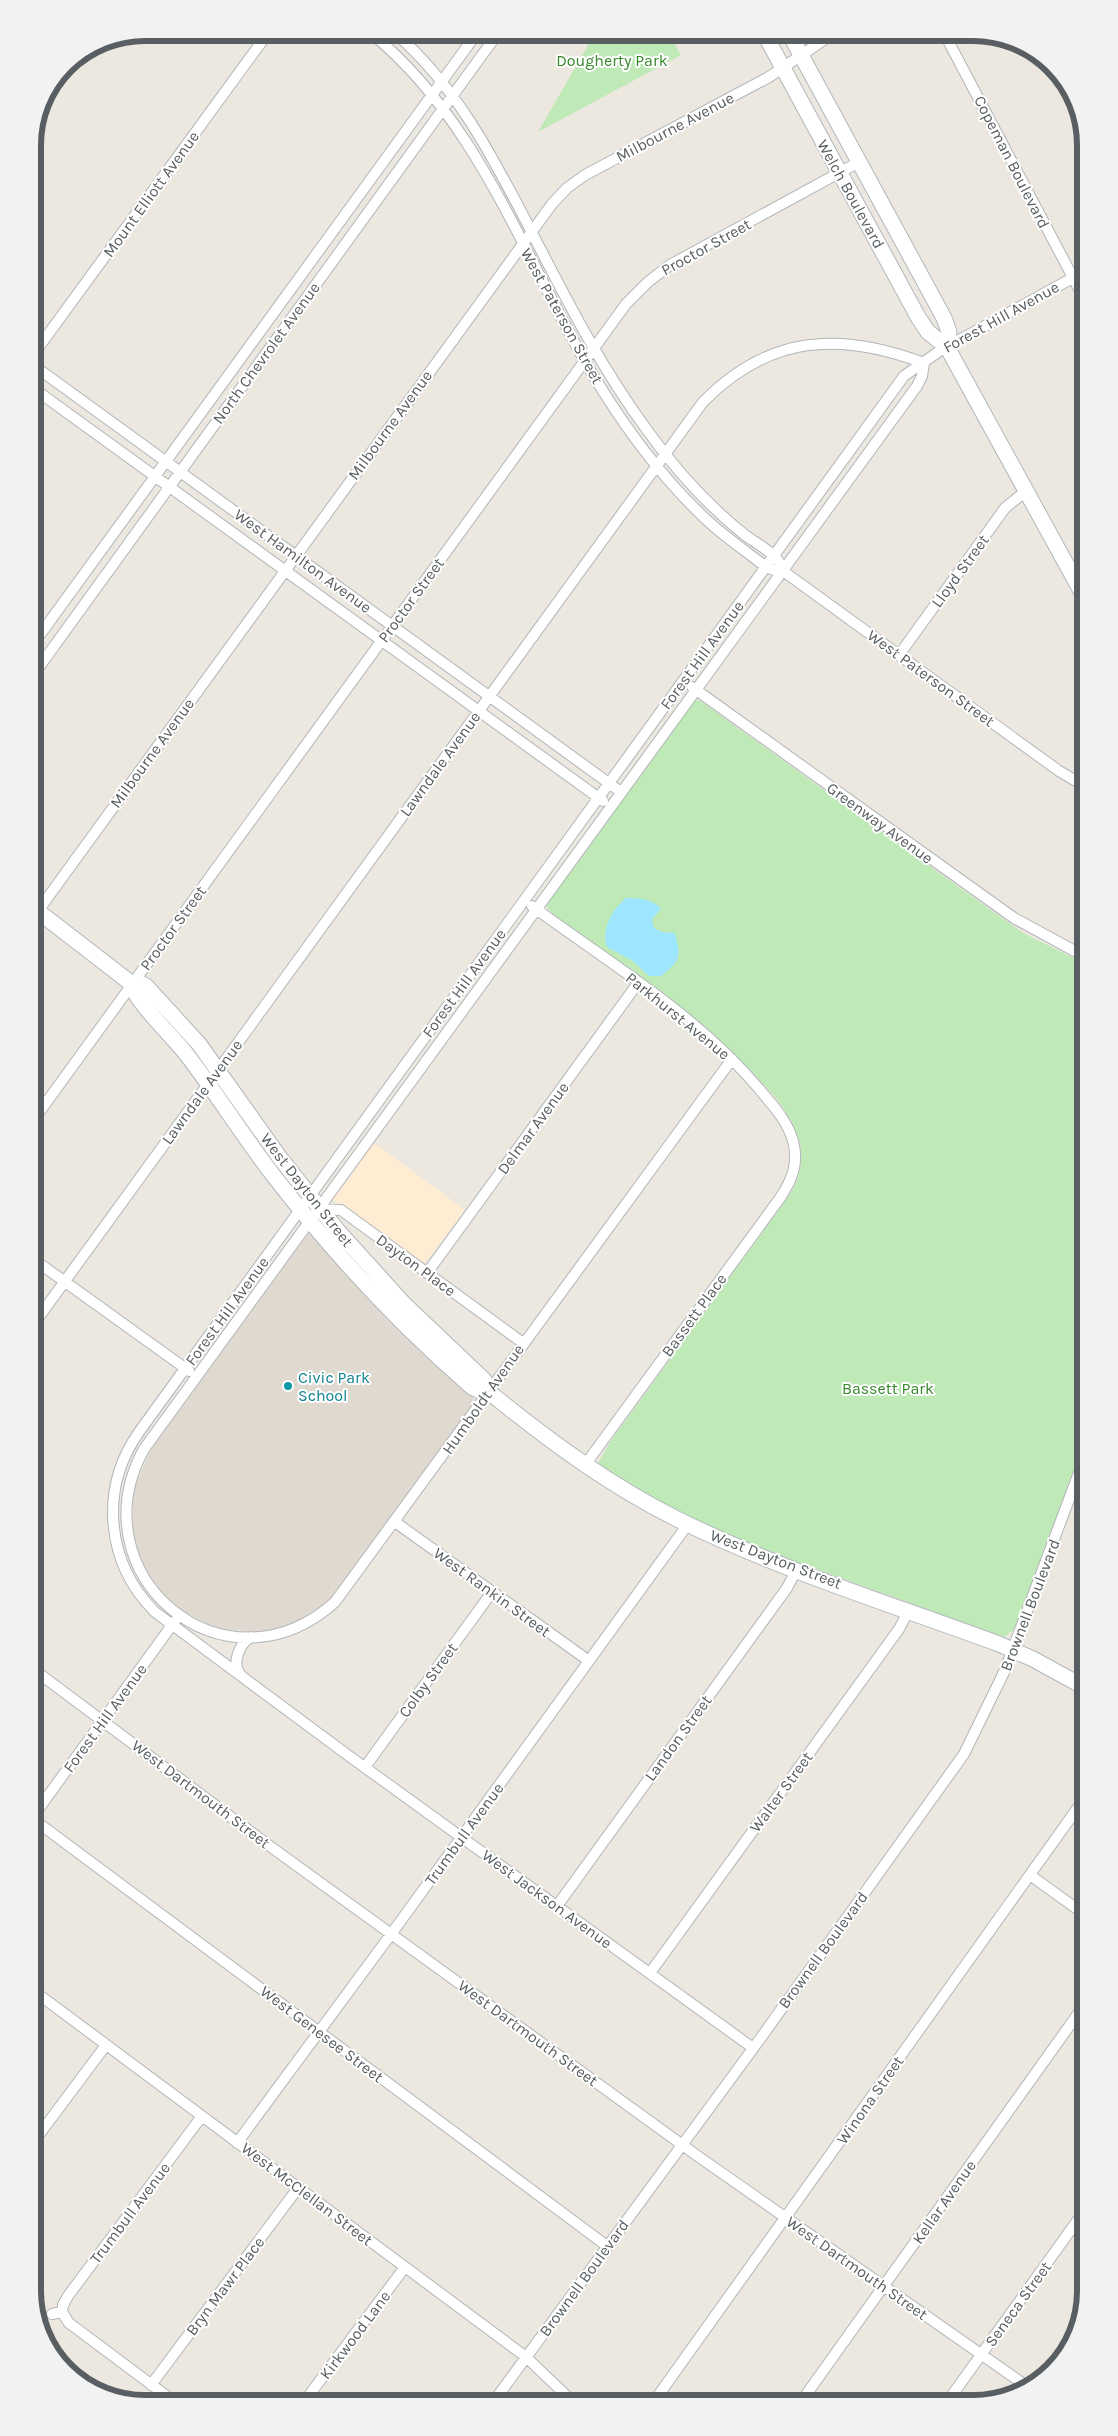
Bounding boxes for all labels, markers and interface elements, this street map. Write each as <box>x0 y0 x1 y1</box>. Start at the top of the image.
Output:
park label: Dougherty Park <box>556 51 668 70</box>
street label: Milbourne Avenue <box>613 88 737 166</box>
street label: Copeman Boulevard <box>970 92 1054 232</box>
street label: Mount Elliott Avenue <box>99 127 203 261</box>
street label: Welch Boulevard <box>813 136 889 252</box>
street label: Proctor Street <box>658 214 754 280</box>
street label: West Paterson Street <box>517 245 607 387</box>
street label: Forest Hill Avenue <box>940 277 1062 357</box>
street label: North Chevrolet Avenue <box>208 279 324 427</box>
street label: Milbourne Avenue <box>344 366 436 484</box>
street label: West Hamilton Avenue <box>231 505 375 617</box>
street label: Lloyd Street <box>927 531 993 611</box>
street label: Proctor Street <box>374 554 448 646</box>
street label: Forest Hill Avenue <box>656 597 748 713</box>
street label: West Paterson Street <box>864 626 998 730</box>
street label: Milbourne Avenue <box>106 694 198 812</box>
street label: Lawndale Avenue <box>396 708 484 820</box>
street label: Greenway Avenue <box>823 778 937 868</box>
street label: Proctor Street <box>136 882 210 974</box>
street label: Forest Hill Avenue <box>418 925 510 1041</box>
street label: Parkhurst Avenue <box>622 968 734 1064</box>
street label: Lawndale Avenue <box>158 1036 246 1148</box>
street label: Delmar Avenue <box>493 1078 573 1178</box>
street label: West Dayton Street <box>257 1129 357 1251</box>
street label: Dayton Place <box>373 1230 459 1300</box>
street label: Forest Hill Avenue <box>181 1253 273 1369</box>
street label: Bassett Place <box>657 1270 731 1360</box>
street label: Humboldt Avenue <box>438 1340 528 1458</box>
place label: Civic Park School <box>298 1368 370 1405</box>
park label: Bassett Park <box>842 1379 934 1398</box>
marker: Civic Park School <box>282 1380 294 1392</box>
street label: West Dayton Street <box>708 1525 844 1593</box>
street label: Brownell Boulevard <box>996 1536 1064 1674</box>
street label: West Rankin Street <box>430 1543 554 1641</box>
street label: Colby Street <box>395 1639 461 1721</box>
street label: Forest Hill Avenue <box>59 1660 151 1776</box>
street label: Landon Street <box>640 1691 716 1785</box>
street label: West Dartmouth Street <box>128 1736 274 1852</box>
street label: Walter Street <box>745 1748 817 1836</box>
street label: Trumbull Avenue <box>420 1779 508 1889</box>
street label: West Jackson Avenue <box>478 1845 616 1953</box>
street label: Brownell Boulevard <box>774 1888 872 2012</box>
street label: West Dartmouth Street <box>454 1976 602 2090</box>
street label: West Genesee Street <box>257 1982 387 2086</box>
street label: Winona Street <box>832 2052 908 2148</box>
street label: West McClellan Street <box>238 2138 376 2250</box>
street label: Kellar Avenue <box>908 2156 980 2248</box>
street label: Trumbull Avenue <box>86 2159 174 2267</box>
street label: West Dartmouth Street <box>783 2212 931 2324</box>
street label: Brownell Boulevard <box>535 2216 633 2340</box>
street label: Bryn Mawr Place <box>182 2233 268 2339</box>
street label: Seneca Street <box>981 2258 1055 2350</box>
street label: Kirkwood Lane <box>316 2287 394 2383</box>

